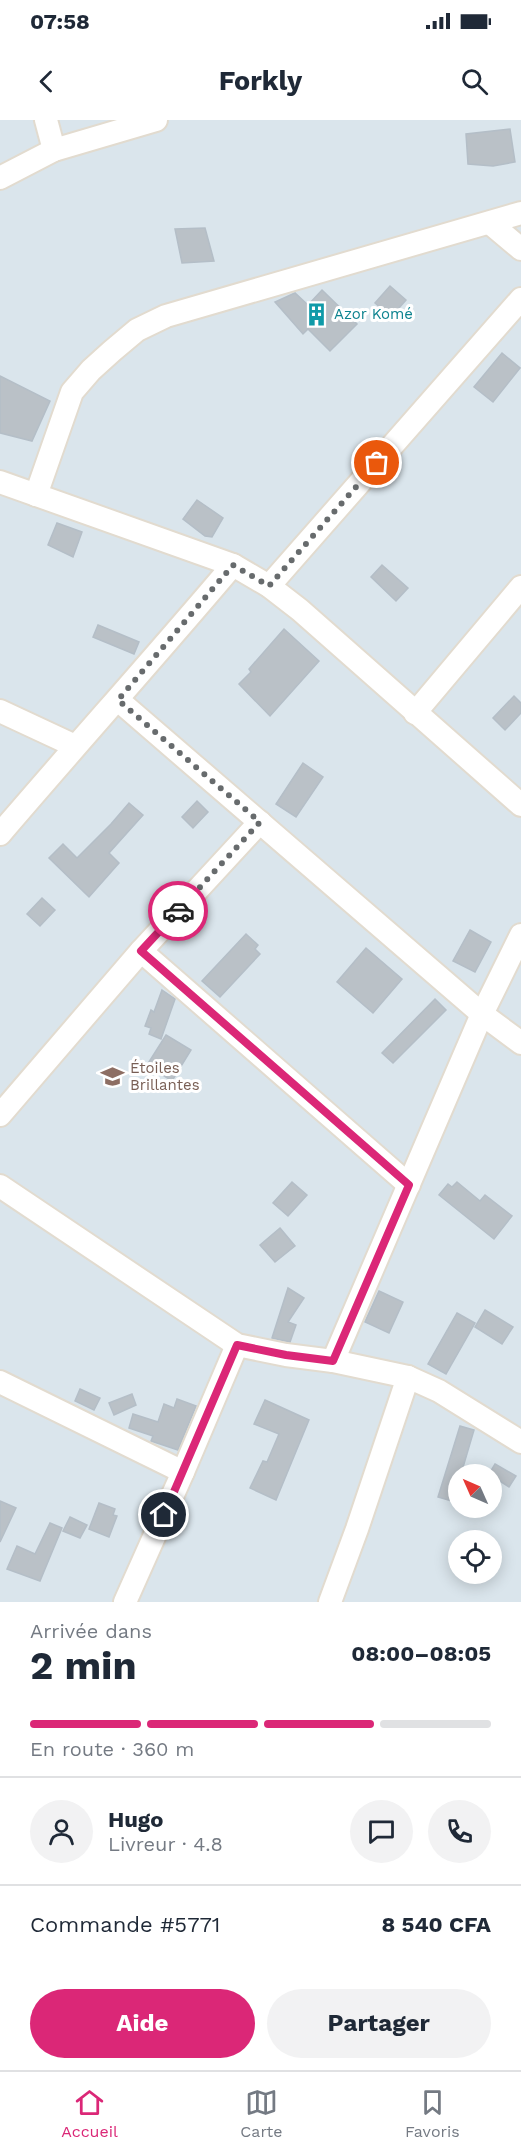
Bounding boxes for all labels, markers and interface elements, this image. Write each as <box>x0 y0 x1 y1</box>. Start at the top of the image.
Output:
text: 07:58 <box>30 9 90 34</box>
icon: back <box>30 65 63 98</box>
text: Forkly <box>219 65 302 97</box>
icon: search <box>458 65 491 98</box>
building icon: Azor Komé <box>303 301 329 327</box>
place label: Azor Komé <box>334 305 413 323</box>
pin <box>351 437 402 488</box>
icon: bag <box>360 446 393 479</box>
courier <box>148 881 208 941</box>
icon: car <box>162 895 195 928</box>
place label: Étoiles Brillantes <box>130 1059 200 1094</box>
school or university icon: Étoiles Brillantes <box>99 1064 125 1090</box>
north arrow <box>448 1464 502 1518</box>
map controls <box>448 1464 502 1584</box>
pin <box>138 1489 189 1540</box>
icon: home <box>147 1498 180 1531</box>
button: locate <box>448 1530 502 1584</box>
text: Arrivée dans <box>30 1619 152 1643</box>
text: 08:00–08:05 <box>351 1641 491 1666</box>
text: 2 min <box>30 1643 137 1688</box>
text: En route · 360 m <box>30 1737 194 1761</box>
button: person <box>30 1800 93 1863</box>
button: chat <box>350 1800 413 1863</box>
button: phone <box>428 1800 491 1863</box>
text: Hugo <box>108 1807 163 1832</box>
text: Livreur · 4.8 <box>108 1832 223 1856</box>
text: Commande #5771 <box>30 1912 220 1937</box>
text: 8 540 CFA <box>381 1912 491 1937</box>
button: Aide <box>30 1989 255 2058</box>
button: Partager <box>267 1989 491 2058</box>
tab: Accueil <box>61 2086 118 2141</box>
tab: Carte <box>240 2086 282 2141</box>
tab: Favoris <box>405 2086 460 2141</box>

